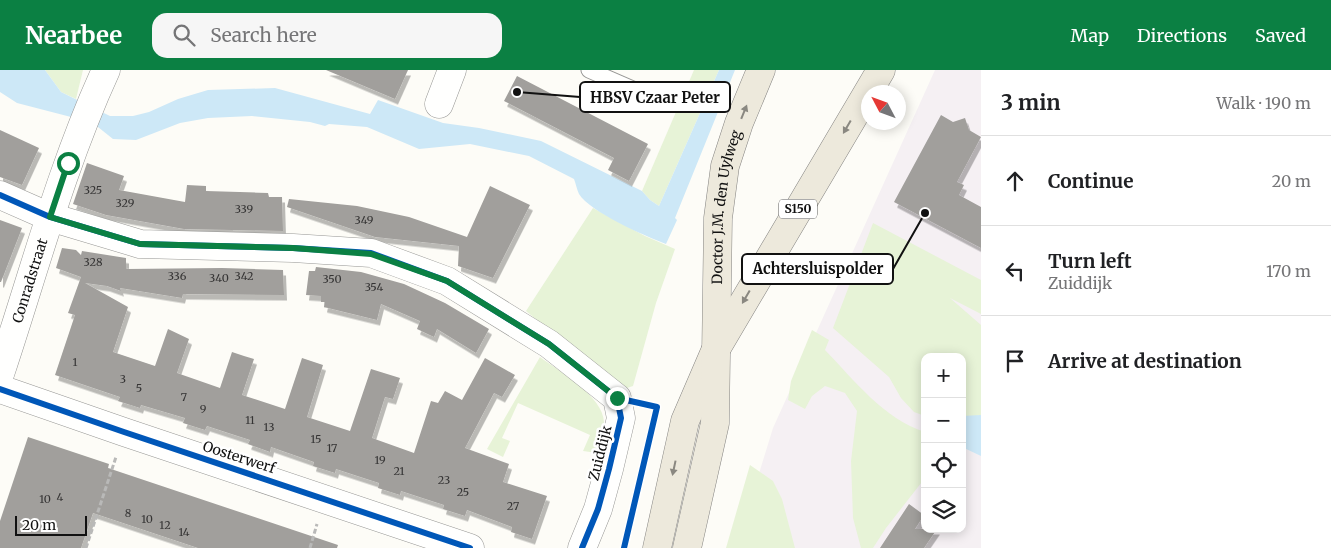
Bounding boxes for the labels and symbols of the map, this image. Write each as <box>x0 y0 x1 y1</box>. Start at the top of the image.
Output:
callout: HBSV Czaar Peter <box>580 82 730 112</box>
north arrow <box>861 85 906 130</box>
text: HBSV Czaar Peter <box>590 88 720 107</box>
one-way arrow <box>740 104 748 119</box>
one-way arrow <box>843 121 852 134</box>
street label: Doctor J.M. den Uylweg <box>708 127 745 284</box>
route start <box>57 152 80 175</box>
house number: 325 <box>84 183 102 197</box>
house number: 329 <box>116 196 135 210</box>
road number: S150 <box>779 200 817 218</box>
house number: 339 <box>235 202 254 216</box>
house number: 349 <box>355 213 374 227</box>
street label: Conradstraat <box>8 236 52 325</box>
callout: Achtersluispolder <box>742 254 893 284</box>
house number: 328 <box>84 255 103 269</box>
text: Achtersluispolder <box>752 259 884 278</box>
house number: 336 <box>168 269 187 283</box>
house number: 342 <box>235 269 253 283</box>
house number: 340 <box>209 271 229 285</box>
house number: 350 <box>322 272 342 286</box>
house number: 354 <box>365 280 384 294</box>
one-way arrow <box>742 290 751 304</box>
house number: 1 <box>73 355 78 369</box>
house number: 3 <box>120 372 126 386</box>
house number: 5 <box>136 381 142 395</box>
route end <box>606 387 629 410</box>
house number: 7 <box>181 390 187 404</box>
house number: 9 <box>200 402 207 416</box>
house number: 11 <box>245 413 255 427</box>
house number: 13 <box>264 420 274 434</box>
street label: Zuiddijk <box>584 423 616 482</box>
house number: 15 <box>310 432 322 446</box>
street label: Oosterwerf <box>200 437 278 477</box>
house number: 17 <box>327 441 337 455</box>
house number: 19 <box>374 453 386 467</box>
one-way arrow <box>670 461 678 477</box>
house number: 21 <box>393 464 405 478</box>
house number: 23 <box>438 473 450 487</box>
house number: 25 <box>457 485 469 499</box>
house number: 4 <box>57 490 64 504</box>
house number: 10 <box>39 492 51 506</box>
house number: 27 <box>507 499 519 513</box>
house number: 8 <box>125 506 132 520</box>
house number: 10 <box>141 512 153 526</box>
scale bar <box>15 513 88 536</box>
house number: 12 <box>159 518 171 532</box>
house number: 14 <box>178 525 190 539</box>

